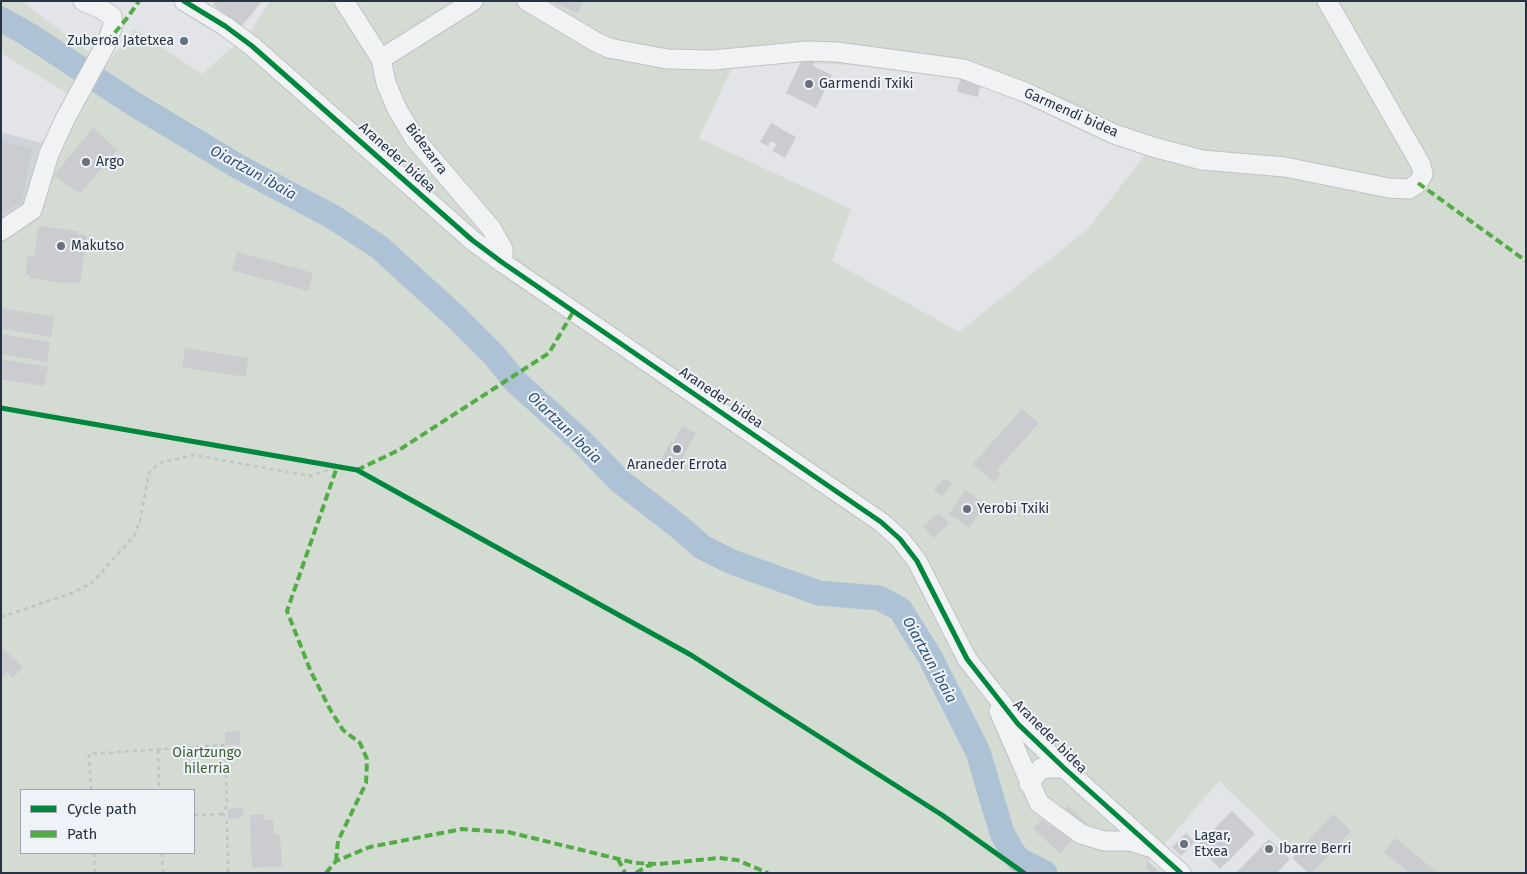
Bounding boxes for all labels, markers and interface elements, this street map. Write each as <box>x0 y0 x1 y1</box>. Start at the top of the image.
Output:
place label: Zuberoa Jatetxea <box>67 33 174 49</box>
marker: Zuberoa Jatetxea <box>178 35 190 47</box>
place label: Garmendi Txiki <box>819 76 913 92</box>
marker: Garmendi Txiki <box>803 78 815 90</box>
street label: Garmendi bidea <box>1021 85 1121 141</box>
street label: Araneder bidea <box>355 119 439 197</box>
street label: Bidezarra <box>401 120 451 178</box>
water label: Oiartzun ibaia <box>207 142 299 204</box>
place label: Argo <box>96 154 124 170</box>
marker: Argo <box>80 156 92 168</box>
place label: Makutso <box>71 238 124 254</box>
marker: Makutso <box>55 240 67 252</box>
street label: Araneder bidea <box>676 364 766 432</box>
water label: Oiartzun ibaia <box>523 388 605 468</box>
marker: Araneder Errota <box>671 443 683 455</box>
place label: Araneder Errota <box>627 457 727 473</box>
place label: Yerobi Txiki <box>977 501 1049 517</box>
marker: Yerobi Txiki <box>961 503 973 515</box>
water label: Oiartzun ibaia <box>898 614 960 706</box>
street label: Araneder bidea <box>1010 697 1090 777</box>
park label: Oiartzungo hilerria <box>172 745 242 778</box>
legend <box>20 789 195 854</box>
text: Cycle path <box>67 800 137 818</box>
text: Path <box>67 825 97 843</box>
place label: Lagar, Etxea <box>1194 828 1231 860</box>
marker: Lagar, Etxea <box>1178 838 1190 850</box>
place label: Ibarre Berri <box>1279 841 1352 857</box>
marker: Ibarre Berri <box>1263 843 1275 855</box>

